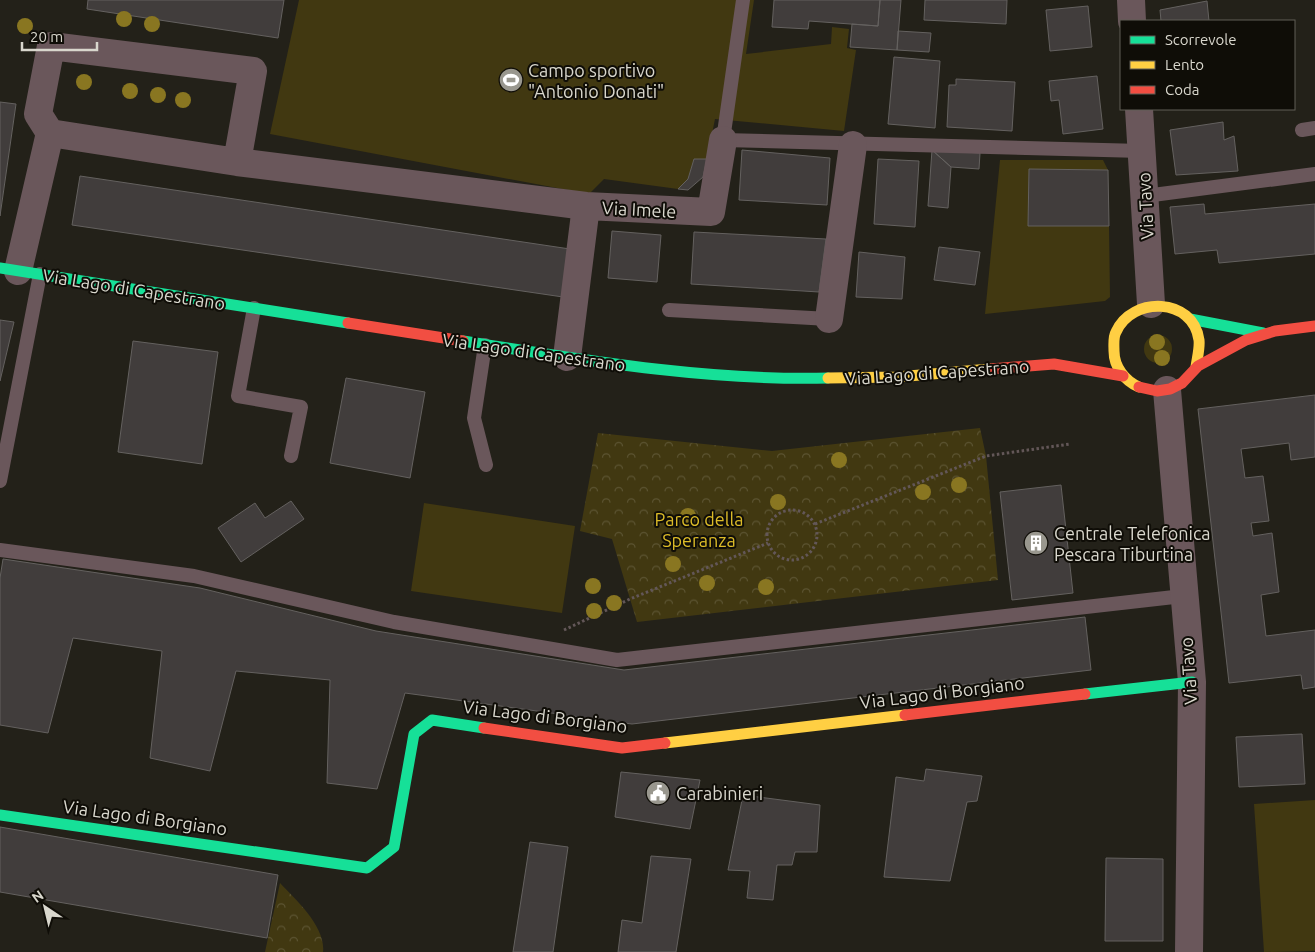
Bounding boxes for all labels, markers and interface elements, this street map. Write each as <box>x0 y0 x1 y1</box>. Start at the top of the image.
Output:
scale bar <box>22 20 98 52</box>
legend <box>1120 20 1295 110</box>
text: 20 m <box>30 28 63 45</box>
text: Scorrevole <box>1165 31 1236 48</box>
text: Lento <box>1165 56 1204 73</box>
place label: Campo sportivo "Antonio Donati" <box>528 60 664 101</box>
sports icon: Campo sportivo "Antonio Donati" <box>498 67 524 93</box>
text: Coda <box>1165 81 1199 98</box>
street label: Via Tavo <box>1133 172 1157 240</box>
street label: Via Imele <box>601 197 677 221</box>
street label: Via Lago di Capestrano <box>41 265 227 313</box>
street label: Via Lago di Capestrano <box>441 329 627 375</box>
street label: Via Lago di Capestrano <box>844 356 1030 388</box>
park label: Parco della Speranza <box>655 509 743 550</box>
place label: Centrale Telefonica Pescara Tiburtina <box>1054 523 1210 564</box>
building icon: Centrale Telefonica Pescara Tiburtina <box>1023 530 1049 556</box>
street label: Via Tavo <box>1176 637 1200 705</box>
street label: Via Lago di Borgiano <box>859 672 1025 712</box>
street label: Via Lago di Borgiano <box>462 696 628 736</box>
public building icon: Carabinieri <box>645 780 671 806</box>
place label: Carabinieri <box>676 783 763 803</box>
street label: Via Lago di Borgiano <box>62 796 228 838</box>
north arrow <box>20 882 70 932</box>
text: N <box>29 887 46 906</box>

